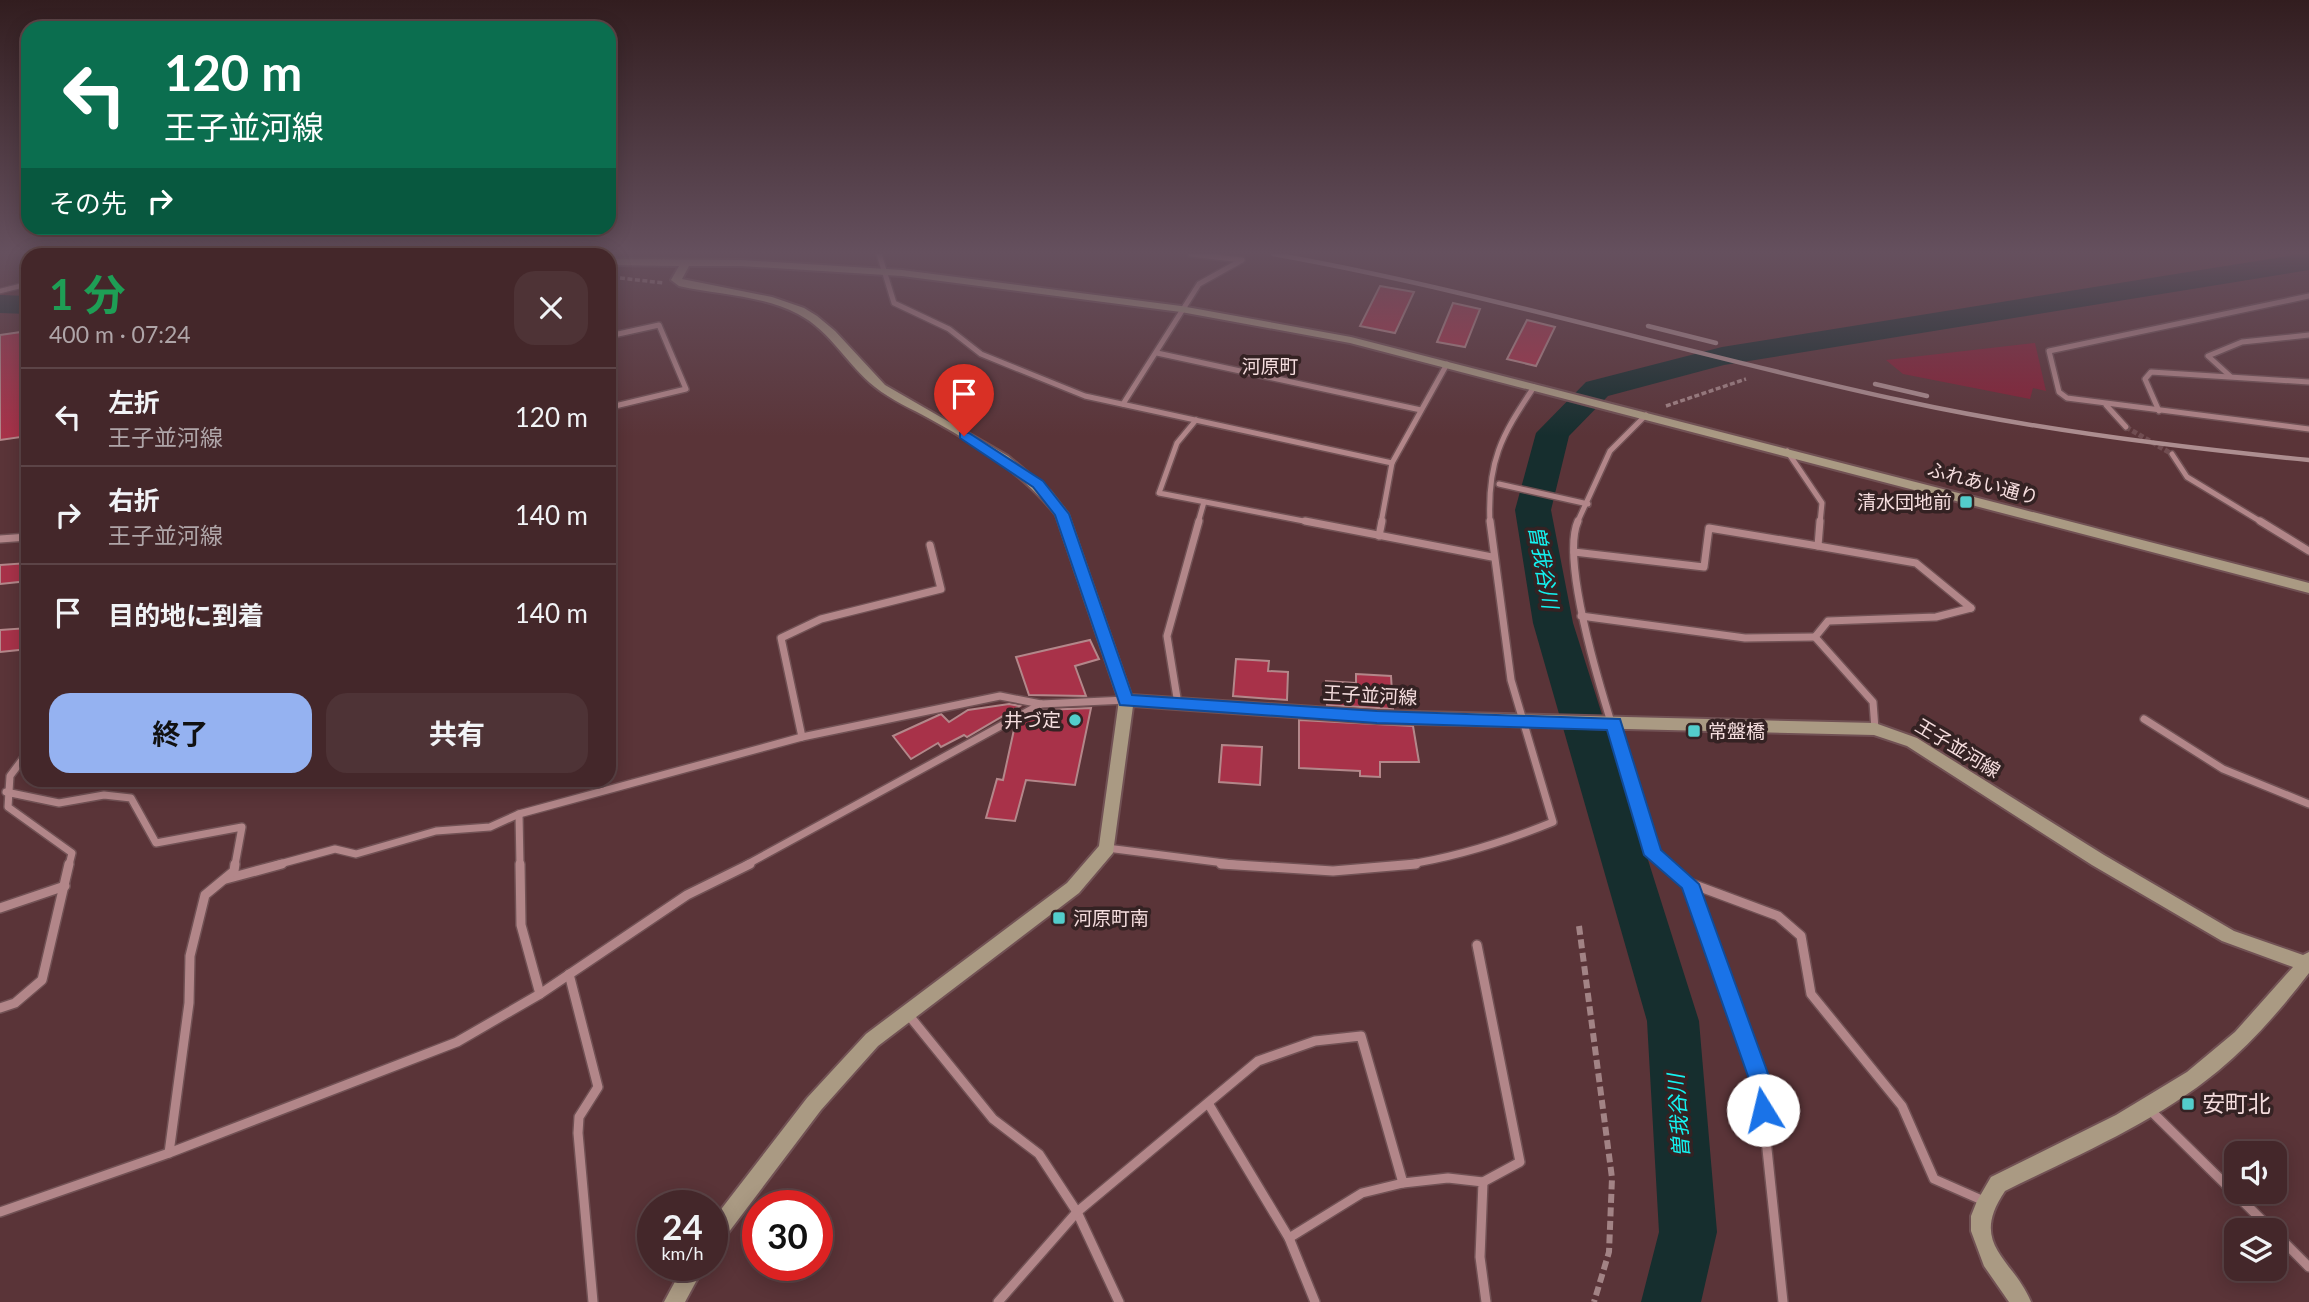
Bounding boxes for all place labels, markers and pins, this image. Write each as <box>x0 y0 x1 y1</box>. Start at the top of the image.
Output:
pin <box>934 364 994 436</box>
place label: 清水団地前 <box>1857 490 1952 513</box>
marker: 清水団地前 <box>1958 494 1974 510</box>
place label: 井づ定 <box>1004 708 1061 731</box>
marker: 井づ定 <box>1067 712 1083 728</box>
place label: 常盤橋 <box>1708 719 1765 742</box>
marker: 常盤橋 <box>1686 723 1702 739</box>
place label: 河原町南 <box>1073 906 1149 929</box>
marker: 河原町南 <box>1051 910 1067 926</box>
place label: 安町北 <box>2202 1089 2271 1117</box>
marker: 安町北 <box>2180 1096 2196 1112</box>

